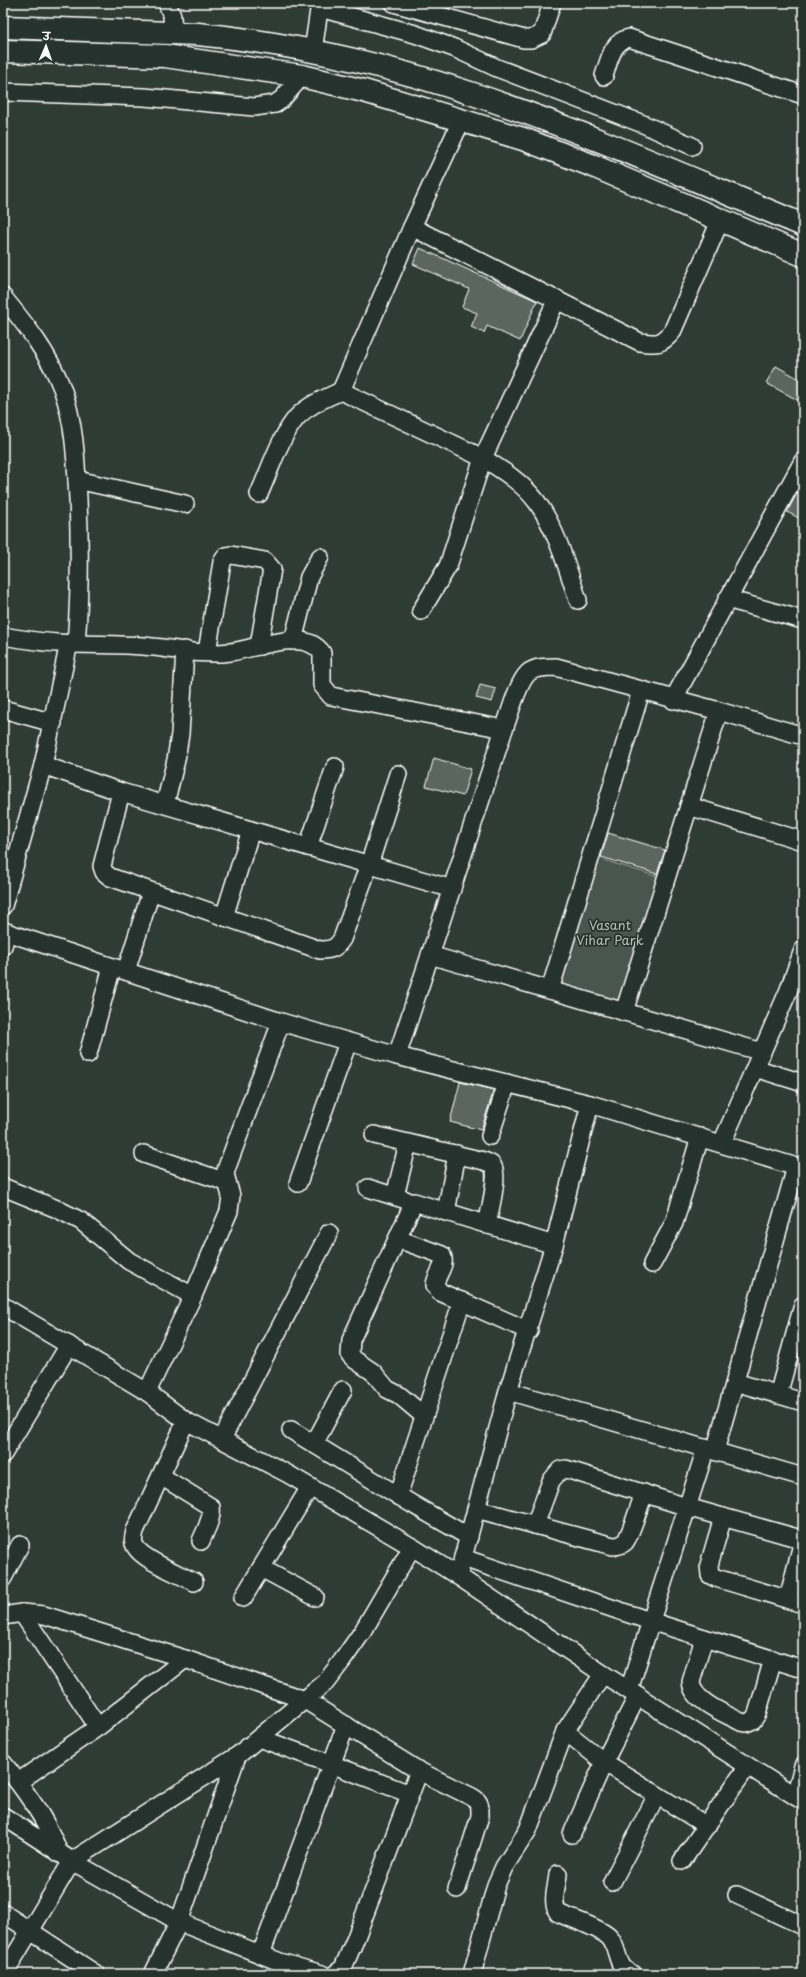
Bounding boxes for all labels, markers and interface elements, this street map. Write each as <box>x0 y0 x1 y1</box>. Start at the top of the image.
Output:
north arrow <box>26 26 66 66</box>
text: उ <box>41 27 52 44</box>
park label: Vasant Vihar Park <box>576 915 644 949</box>

